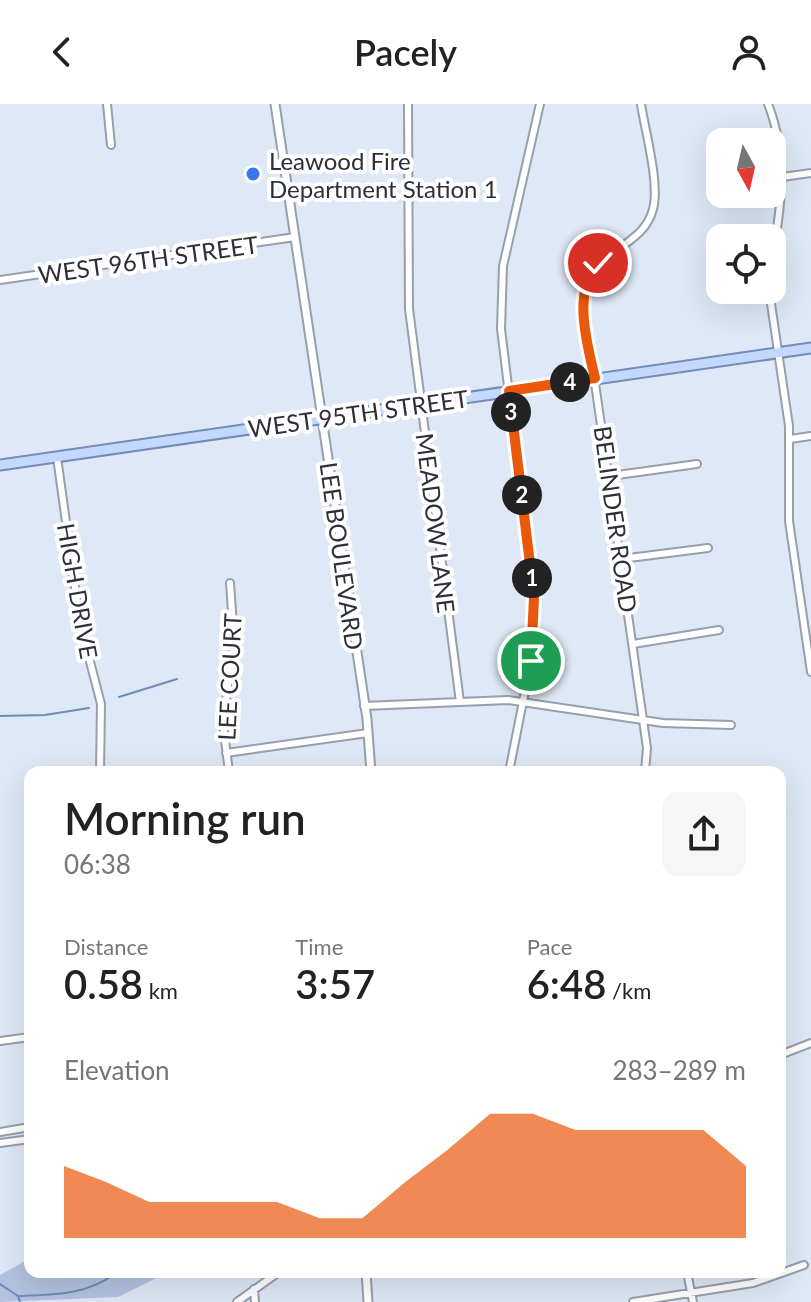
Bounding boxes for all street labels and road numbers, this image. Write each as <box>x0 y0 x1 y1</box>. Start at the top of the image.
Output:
street label: WEST 96TH STREET <box>36 229 260 289</box>
street label: WEST 95TH STREET <box>246 383 470 443</box>
street label: BELINDER ROAD <box>589 424 643 614</box>
street label: MEADOW LANE <box>411 431 461 615</box>
street label: LEE BOULEVARD <box>314 460 370 652</box>
street label: HIGH DRIVE <box>52 521 104 661</box>
street label: LEE COURT <box>211 613 247 741</box>

